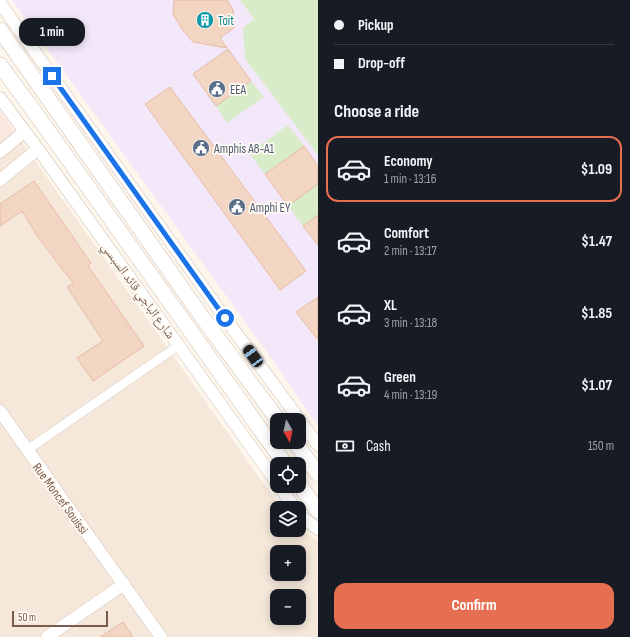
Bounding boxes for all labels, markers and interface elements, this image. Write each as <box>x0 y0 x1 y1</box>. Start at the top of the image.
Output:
building icon: Toit <box>195 10 215 30</box>
place label: Toit <box>218 13 234 29</box>
text: Pickup <box>358 16 394 35</box>
callout: 1 min <box>19 18 85 46</box>
text: 1 min <box>40 24 64 40</box>
text: Drop-off <box>358 54 405 73</box>
route end <box>43 67 61 85</box>
public building icon: EEA <box>207 79 227 99</box>
place label: EEA <box>230 82 247 98</box>
text: Choose a ride <box>334 101 419 122</box>
public building icon: Amphis A8-A1 <box>191 138 211 158</box>
place label: Amphis A8-A1 <box>213 141 275 157</box>
icon: car <box>336 151 372 187</box>
text: Economy <box>384 152 433 171</box>
text: $1.09 <box>581 160 612 179</box>
text: 1 min · 13:16 <box>384 171 436 187</box>
public building icon: Amphi EY <box>227 197 247 217</box>
place label: Amphi EY <box>249 200 291 216</box>
icon: car <box>336 223 372 259</box>
text: Comfort <box>384 224 429 243</box>
text: $1.47 <box>581 232 612 251</box>
street label: شارع الباجي قائد السبسي <box>96 239 179 343</box>
text: 2 min · 13:17 <box>384 243 437 259</box>
icon: car <box>336 295 372 331</box>
text: XL <box>384 296 397 315</box>
text: $1.85 <box>581 304 612 323</box>
route start <box>216 309 234 327</box>
text: 3 min · 13:18 <box>384 315 437 331</box>
car <box>241 343 265 369</box>
icon: car <box>336 367 372 403</box>
text: Green <box>384 368 416 387</box>
text: $1.07 <box>581 376 612 395</box>
text: 4 min · 13:19 <box>384 387 437 403</box>
north arrow <box>270 413 306 449</box>
map controls <box>270 413 306 625</box>
icon: cash <box>334 435 356 457</box>
text: Cash <box>366 437 391 456</box>
text: 150 m <box>588 438 614 454</box>
button: locate <box>270 457 306 493</box>
street label: Rue Moncef Souissi <box>29 460 91 537</box>
button: layers <box>270 501 306 537</box>
button: + <box>270 545 306 581</box>
button: Confirm <box>334 583 614 629</box>
button: − <box>270 589 306 625</box>
scale bar <box>12 609 108 628</box>
text: 50 m <box>18 611 36 624</box>

